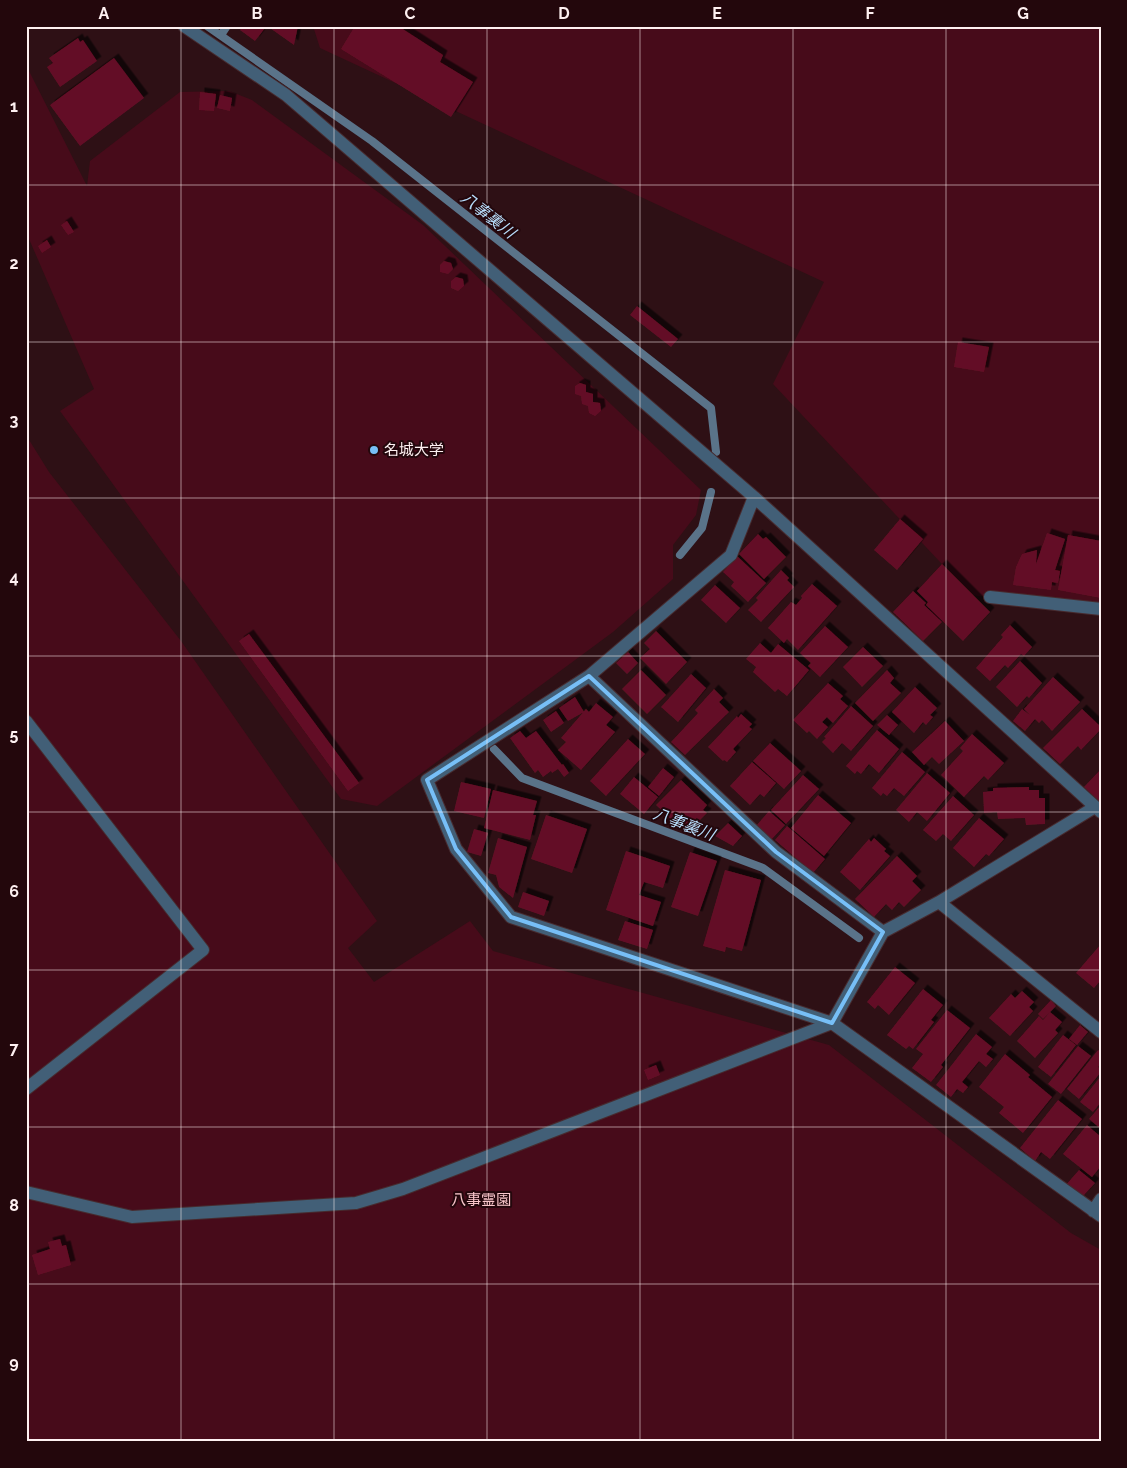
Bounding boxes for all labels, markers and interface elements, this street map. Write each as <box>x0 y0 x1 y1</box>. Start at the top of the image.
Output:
text: A <box>99 4 110 23</box>
text: B <box>252 4 263 23</box>
text: C <box>405 4 416 23</box>
text: D <box>558 4 570 23</box>
text: E <box>712 4 722 23</box>
text: F <box>865 4 875 23</box>
text: G <box>1017 4 1029 23</box>
text: 1 <box>10 97 18 116</box>
water label: 八事裏川 <box>457 188 521 243</box>
text: 2 <box>9 254 19 273</box>
text: 3 <box>10 411 19 430</box>
place label: 名城大学 <box>384 441 444 459</box>
marker: 名城大学 <box>368 444 380 456</box>
text: 4 <box>9 568 19 587</box>
text: 5 <box>10 725 19 744</box>
water label: 八事裏川 <box>651 804 719 845</box>
text: 6 <box>9 882 19 901</box>
text: 7 <box>10 1039 19 1058</box>
park label: 八事霊園 <box>451 1191 511 1209</box>
text: 8 <box>9 1196 19 1215</box>
text: 9 <box>9 1353 19 1372</box>

